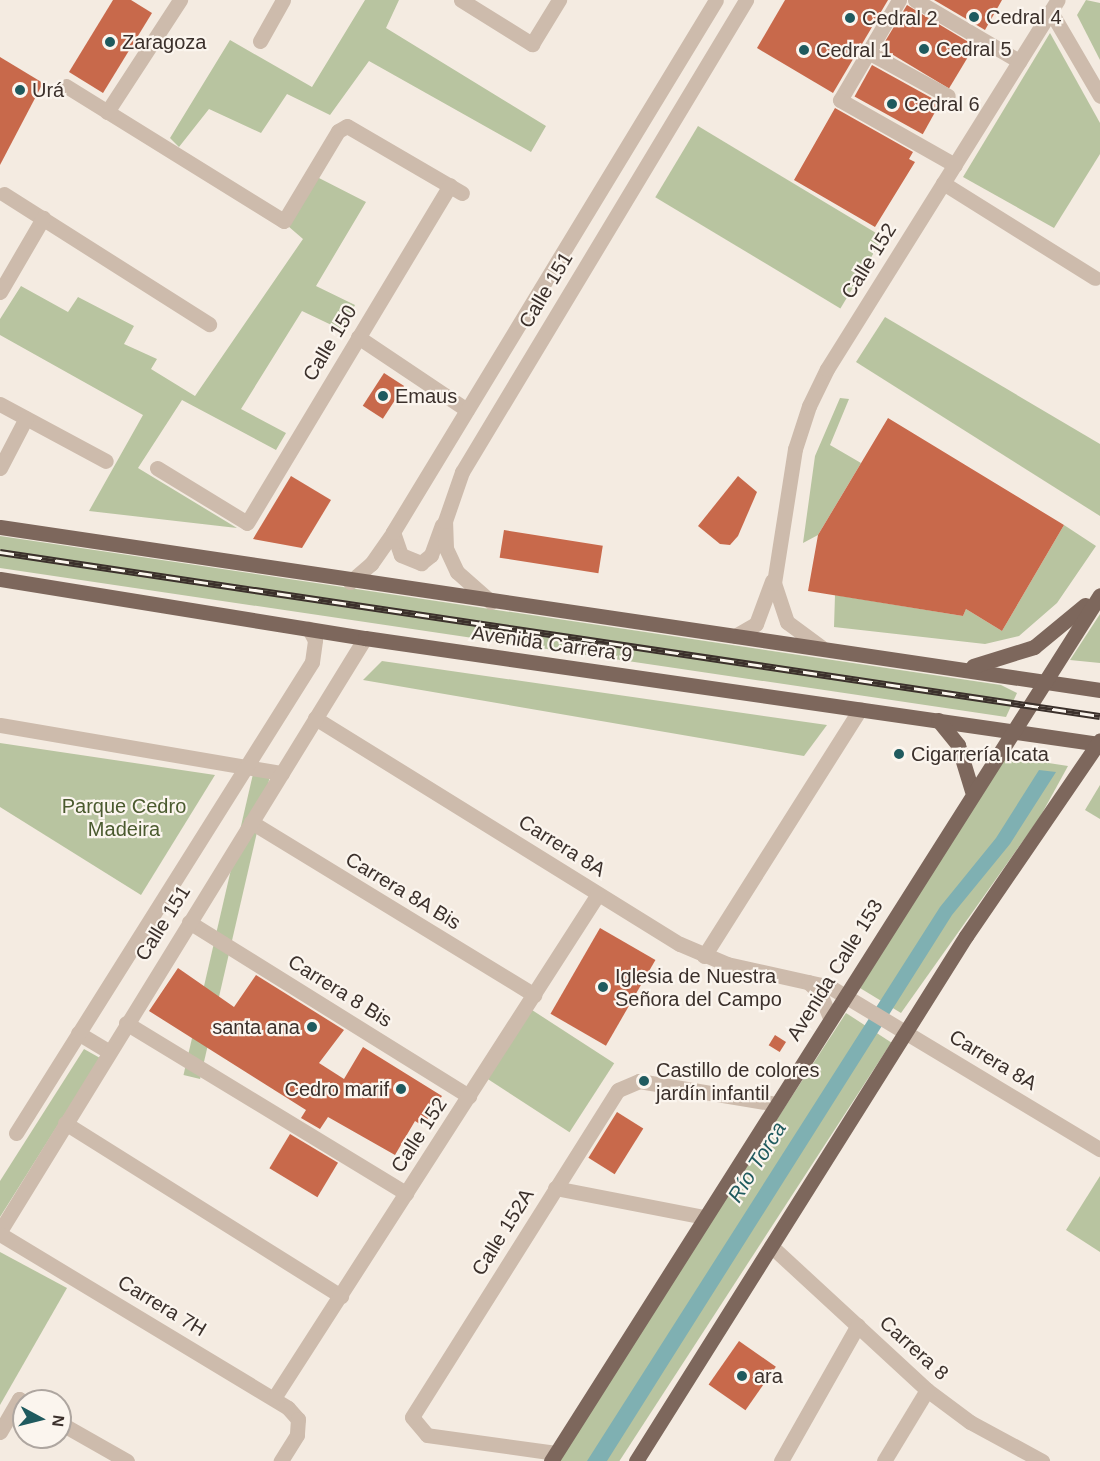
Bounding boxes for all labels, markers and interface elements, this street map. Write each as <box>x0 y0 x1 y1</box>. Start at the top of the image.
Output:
place label: Cedral 4 <box>986 5 1062 29</box>
place label: Cedral 2 <box>862 6 938 30</box>
marker: Cedral 4 <box>967 10 981 24</box>
marker: Cedral 2 <box>843 11 857 25</box>
place label: Zaragoza <box>122 30 206 54</box>
marker: Zaragoza <box>103 35 117 49</box>
place label: Cedral 5 <box>936 37 1012 61</box>
place label: Cedral 1 <box>816 38 892 62</box>
marker: Cedral 5 <box>917 42 931 56</box>
marker: Cedral 1 <box>797 43 811 57</box>
place label: Urá <box>32 78 64 102</box>
marker: Urá <box>13 83 27 97</box>
place label: Cedral 6 <box>904 92 980 116</box>
marker: Cedral 6 <box>885 97 899 111</box>
street label: Calle 152 <box>836 219 902 303</box>
street label: Calle 151 <box>514 248 578 332</box>
street label: Calle 150 <box>298 301 362 385</box>
place label: Emaus <box>395 384 457 408</box>
marker: Emaus <box>376 389 390 403</box>
street label: Avenida Carrera 9 <box>470 621 634 667</box>
place label: Cigarrería Icata <box>911 742 1049 766</box>
marker: Cigarrería Icata <box>892 747 906 761</box>
park label: Parque Cedro Madeira <box>62 794 186 841</box>
street label: Carrera 8A <box>514 810 610 882</box>
street label: Carrera 8A Bis <box>341 847 465 935</box>
street label: Calle 151 <box>130 881 196 965</box>
street label: Avenida Calle 153 <box>782 895 888 1045</box>
street label: Carrera 8 Bis <box>284 950 396 1032</box>
place label: Iglesia de Nuestra Señora del Campo <box>615 964 782 1011</box>
marker: Iglesia de Nuestra Señora del Campo <box>596 980 610 994</box>
place label: santa ana <box>212 1015 300 1039</box>
marker: santa ana <box>305 1020 319 1034</box>
street label: Carrera 8A <box>945 1025 1041 1095</box>
place label: Castillo de colores jardín infantil <box>656 1058 819 1105</box>
marker: Castillo de colores jardín infantil <box>637 1074 651 1088</box>
place label: Cedro marif <box>285 1077 389 1101</box>
marker: Cedro marif <box>394 1082 408 1096</box>
street label: Calle 152 <box>386 1093 452 1177</box>
water label: Río Torca <box>722 1117 792 1207</box>
street label: Calle 152A <box>467 1184 539 1280</box>
street label: Carrera 7H <box>113 1270 211 1342</box>
street label: Carrera 8 <box>875 1311 953 1385</box>
place label: ara <box>754 1364 783 1388</box>
marker: ara <box>735 1369 749 1383</box>
north arrow <box>12 1389 72 1449</box>
text: N <box>49 1414 68 1428</box>

